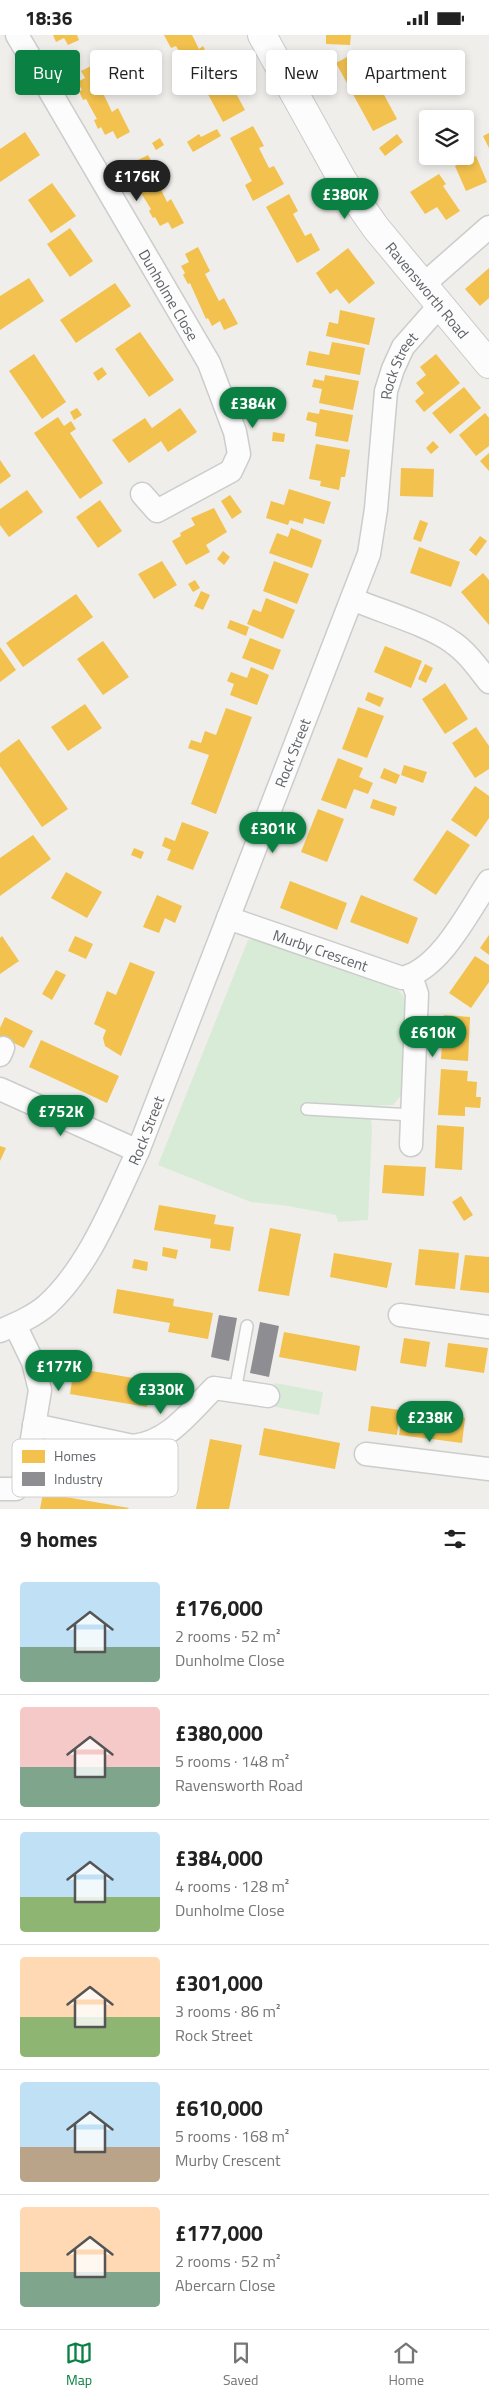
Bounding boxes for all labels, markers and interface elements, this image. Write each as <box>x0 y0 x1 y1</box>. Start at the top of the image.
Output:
text: 18:36 <box>25 3 72 32</box>
chip: Buy <box>15 50 80 95</box>
chip: Rent <box>90 50 162 95</box>
chip: Filters <box>172 50 256 95</box>
chip: New <box>266 50 337 95</box>
chip: Apartment <box>347 50 465 95</box>
map controls <box>419 110 474 165</box>
button: layers <box>419 110 474 165</box>
pin: £176K <box>102 159 172 202</box>
text: £176K <box>114 164 160 188</box>
pin: £380K <box>310 177 380 220</box>
text: £380K <box>322 182 368 206</box>
street label: Ravensworth Road <box>380 237 475 343</box>
street label: Dunholme Close <box>133 245 205 345</box>
street label: Rock Street <box>374 326 423 400</box>
pin: £384K <box>218 387 288 429</box>
text: £384K <box>230 391 276 415</box>
street label: Rock Street <box>268 714 316 791</box>
pin: £301K <box>238 811 308 854</box>
text: £301K <box>250 816 296 840</box>
street label: Murby Crescent <box>270 923 372 977</box>
pin: £610K <box>398 1015 468 1058</box>
text: £610K <box>410 1020 456 1044</box>
street label: Rock Street <box>122 1092 170 1169</box>
pin: £752K <box>26 1095 96 1137</box>
text: £752K <box>38 1099 84 1123</box>
pin: £177K <box>24 1349 94 1392</box>
text: £177K <box>36 1354 82 1378</box>
pin: £330K <box>126 1373 196 1415</box>
text: £330K <box>138 1377 184 1401</box>
pin: £238K <box>395 1401 465 1443</box>
text: £238K <box>407 1405 453 1429</box>
legend <box>12 1439 178 1497</box>
text: Homes <box>54 1445 96 1466</box>
text: Industry <box>54 1468 103 1489</box>
text: 9 homes <box>20 1523 97 1555</box>
icon: filters <box>441 1525 469 1553</box>
text: £176,000 <box>175 1592 263 1624</box>
icon: home <box>60 1602 120 1662</box>
text: 2 rooms · 52 m² <box>175 1624 280 1648</box>
text: Dunholme Close <box>175 1648 285 1672</box>
text: £380,000 <box>175 1717 263 1749</box>
icon: home <box>60 1727 120 1787</box>
text: 5 rooms · 148 m² <box>175 1749 289 1773</box>
text: Ravensworth Road <box>175 1773 303 1797</box>
text: £384,000 <box>175 1842 263 1874</box>
icon: home <box>60 1852 120 1912</box>
text: 4 rooms · 128 m² <box>175 1874 289 1898</box>
text: Dunholme Close <box>175 1898 285 1922</box>
text: £301,000 <box>175 1967 263 1999</box>
icon: home <box>60 1977 120 2037</box>
text: 3 rooms · 86 m² <box>175 1999 280 2023</box>
text: Rock Street <box>175 2023 253 2047</box>
text: £610,000 <box>175 2092 263 2124</box>
icon: home <box>60 2102 120 2162</box>
text: 5 rooms · 168 m² <box>175 2124 289 2148</box>
text: Murby Crescent <box>175 2148 281 2172</box>
text: £177,000 <box>175 2217 263 2249</box>
icon: home <box>60 2227 120 2287</box>
text: 2 rooms · 52 m² <box>175 2249 280 2273</box>
text: Abercarn Close <box>175 2273 275 2297</box>
tab: Map <box>65 2339 93 2390</box>
tab: Saved <box>223 2339 259 2390</box>
tab: Home <box>388 2339 424 2390</box>

